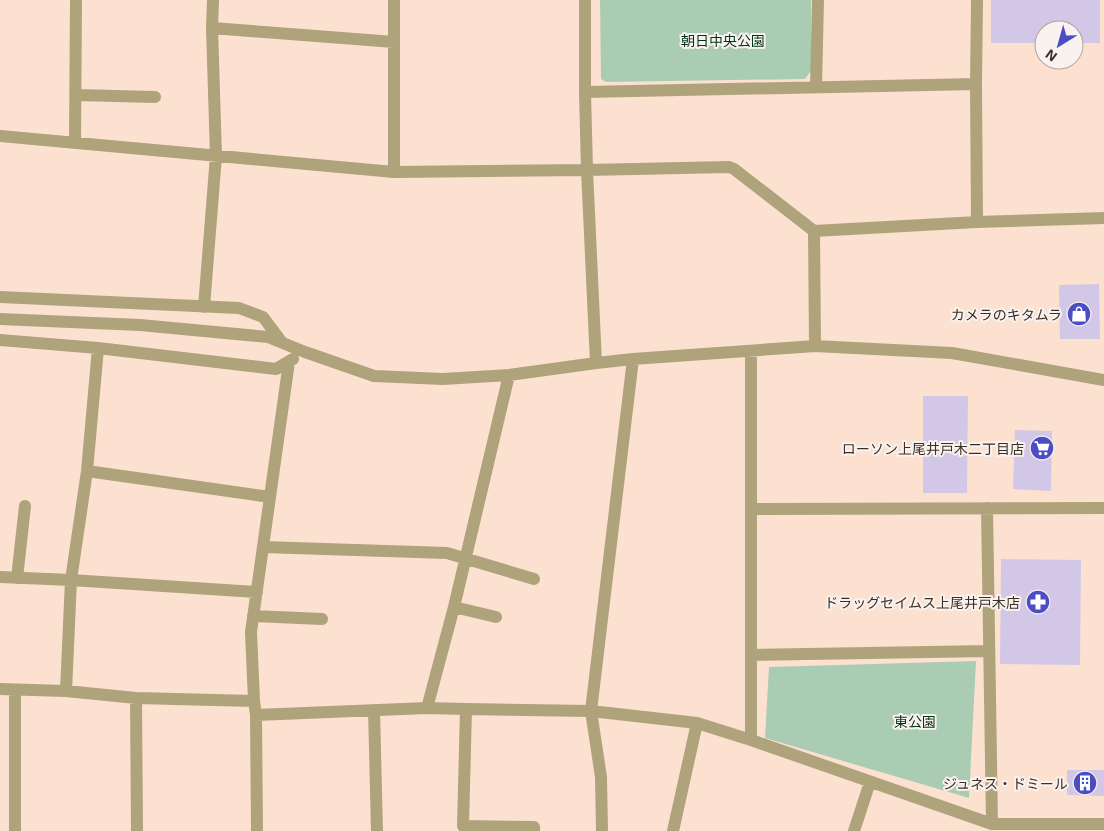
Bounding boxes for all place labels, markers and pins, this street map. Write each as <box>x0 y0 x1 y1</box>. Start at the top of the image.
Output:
shop icon: カメラのキタムラ <box>1066 301 1092 327</box>
place label: カメラのキタムラ <box>951 306 1062 323</box>
supermarket icon: ローソン上尾井戸木二丁目店 <box>1029 435 1055 461</box>
place label: ローソン上尾井戸木二丁目店 <box>842 440 1024 457</box>
pharmacy icon: ドラッグセイムス上尾井戸木店 <box>1025 589 1051 615</box>
place label: ドラッグセイムス上尾井戸木店 <box>824 594 1020 611</box>
building icon: ジュネス・ドミール <box>1072 770 1098 796</box>
place label: ジュネス・ドミール <box>943 775 1068 792</box>

